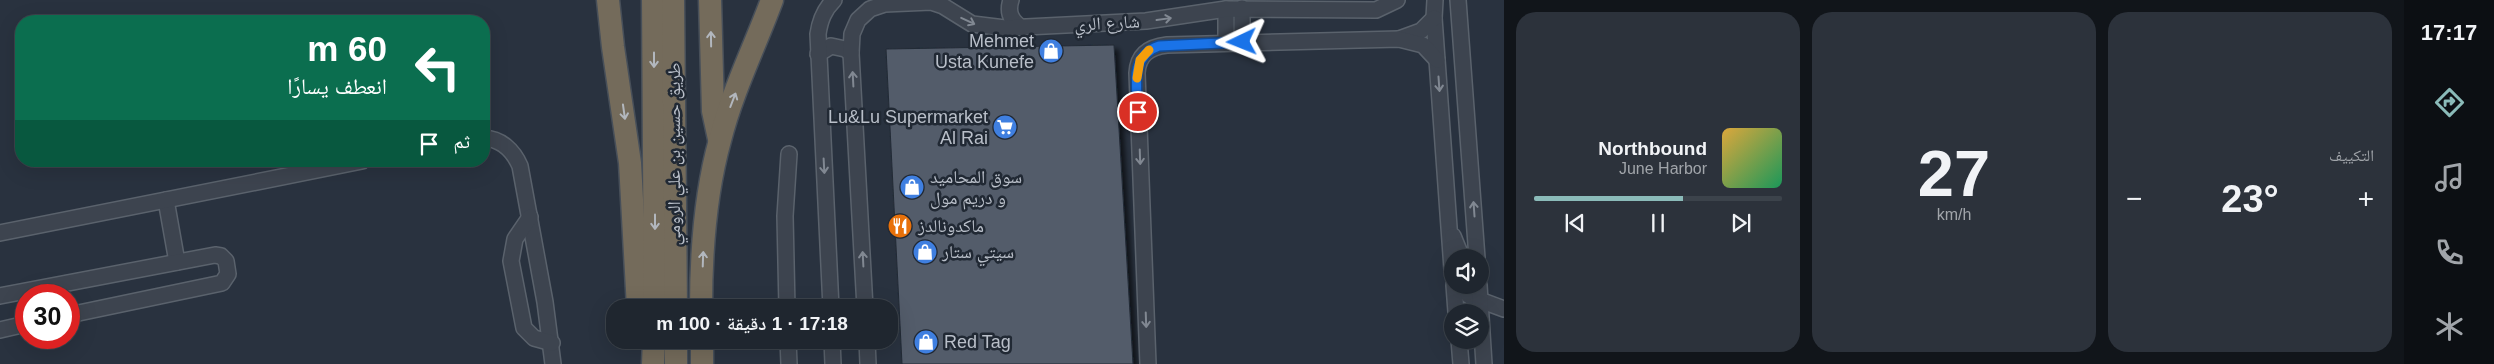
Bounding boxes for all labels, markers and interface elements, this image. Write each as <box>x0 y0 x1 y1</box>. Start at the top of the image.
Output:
street label: شارع الري <box>1074 11 1141 39</box>
one-way arrow <box>1156 14 1172 24</box>
position arrow <box>1215 15 1267 67</box>
one-way arrow <box>960 16 975 26</box>
text: 17:17 <box>2421 20 2477 45</box>
text: 60 m <box>307 29 387 68</box>
place label: Mehmet Usta Kunefe <box>935 31 1034 72</box>
one-way arrow <box>707 32 716 48</box>
icon: left <box>405 35 470 100</box>
shop icon: Mehmet Usta Kunefe <box>1038 38 1064 64</box>
one-way arrow <box>649 51 658 67</box>
street label: طريق حسين بن علي الرومي <box>664 63 689 246</box>
one-way arrow <box>848 71 857 87</box>
text: انعطف يسارًا <box>287 74 387 99</box>
one-way arrow <box>1434 75 1444 91</box>
icon: directions <box>2432 85 2467 120</box>
pin <box>1117 91 1159 133</box>
one-way arrow <box>729 93 738 108</box>
icon: arrive <box>1124 98 1152 126</box>
one-way arrow <box>619 104 629 120</box>
place label: Lu&Lu Supermarket Al Rai <box>828 107 988 148</box>
supermarket icon: Lu&Lu Supermarket Al Rai <box>992 114 1018 140</box>
icon: arrive <box>415 130 443 158</box>
text: ثم <box>453 131 470 152</box>
text: 27 <box>1918 137 1990 210</box>
text: Northbound <box>1598 138 1707 159</box>
text: التكييف <box>2329 147 2374 164</box>
one-way arrow <box>1135 148 1145 165</box>
one-way arrow <box>819 158 828 174</box>
text: June Harbor <box>1619 160 1707 177</box>
icon: music <box>2432 160 2467 195</box>
place label: سوق المحاميد و دريم مول <box>930 167 1022 210</box>
shop icon: سوق المحاميد و دريم مول <box>899 174 925 200</box>
text: 23° <box>2221 178 2279 220</box>
text: − <box>2126 183 2142 214</box>
text: + <box>2358 183 2374 214</box>
one-way arrow <box>1469 201 1478 217</box>
text: km/h <box>1937 206 1971 223</box>
icon: previous <box>1561 209 1589 237</box>
icon: pause <box>1644 209 1672 237</box>
icon: next <box>1727 209 1755 237</box>
restaurant icon: ماكدونالدز <box>887 213 913 239</box>
one-way arrow <box>650 214 660 230</box>
place label: ماكدونالدز <box>917 216 984 236</box>
icon: phone <box>2432 235 2467 270</box>
shop icon: سيتي ستار <box>912 239 938 265</box>
place label: سيتي ستار <box>941 242 1014 267</box>
map controls <box>1444 249 1489 349</box>
button: sound <box>1444 249 1489 294</box>
one-way arrow <box>698 251 707 267</box>
one-way arrow <box>858 251 867 267</box>
speed limit sign: 30 <box>15 284 80 349</box>
button: layers <box>1444 304 1489 349</box>
icon: climate <box>2432 309 2467 344</box>
one-way arrow <box>1141 311 1151 327</box>
text: 17:18 · 1 دقيقة · 100 m <box>656 313 848 334</box>
shop icon: Red Tag <box>913 329 939 355</box>
place label: Red Tag <box>944 332 1011 352</box>

